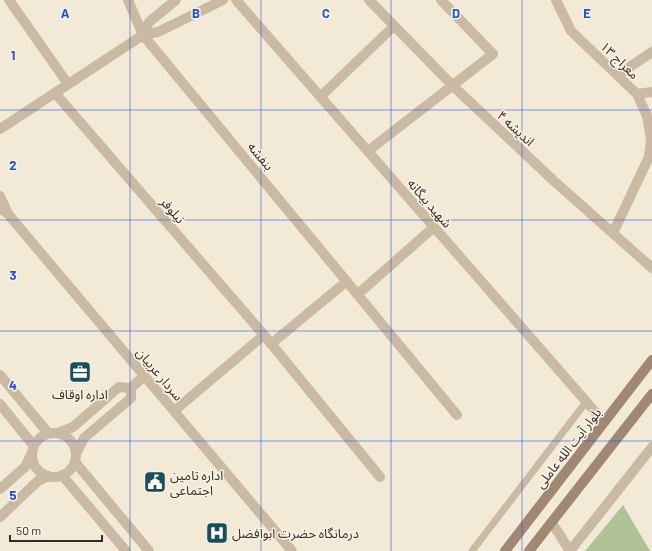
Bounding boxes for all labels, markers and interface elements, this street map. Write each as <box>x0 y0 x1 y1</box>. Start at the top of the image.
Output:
text: A <box>61 5 70 21</box>
text: B <box>192 5 200 21</box>
text: C <box>322 5 330 21</box>
text: D <box>452 5 460 21</box>
text: E <box>583 5 591 21</box>
street label: معراج ۱۳ <box>595 38 643 84</box>
text: 1 <box>11 47 15 63</box>
street label: اندیشه ۴ <box>494 107 538 149</box>
street label: بنفشه <box>245 139 277 173</box>
text: 2 <box>9 157 17 173</box>
street label: شهید بیگانه <box>404 175 456 231</box>
street label: نیلوفر <box>157 193 189 226</box>
text: 3 <box>9 267 17 283</box>
street label: سردار عربیان <box>133 344 187 404</box>
office icon: اداره اوقاف <box>67 359 93 385</box>
text: 4 <box>9 377 17 393</box>
place label: اداره اوقاف <box>52 386 108 402</box>
street label: بلوار آیت‌ الله عاملی <box>532 405 605 492</box>
place label: اداره تامین اجتماعی <box>170 467 223 499</box>
public building icon: اداره تامین اجتماعی <box>142 469 168 495</box>
text: 5 <box>9 487 17 503</box>
scale bar <box>10 517 102 543</box>
hospital icon: درمانگاه حضرت ابوافضل <box>204 520 230 546</box>
text: 50 m <box>16 523 41 537</box>
place label: درمانگاه حضرت ابوافضل <box>232 525 359 542</box>

